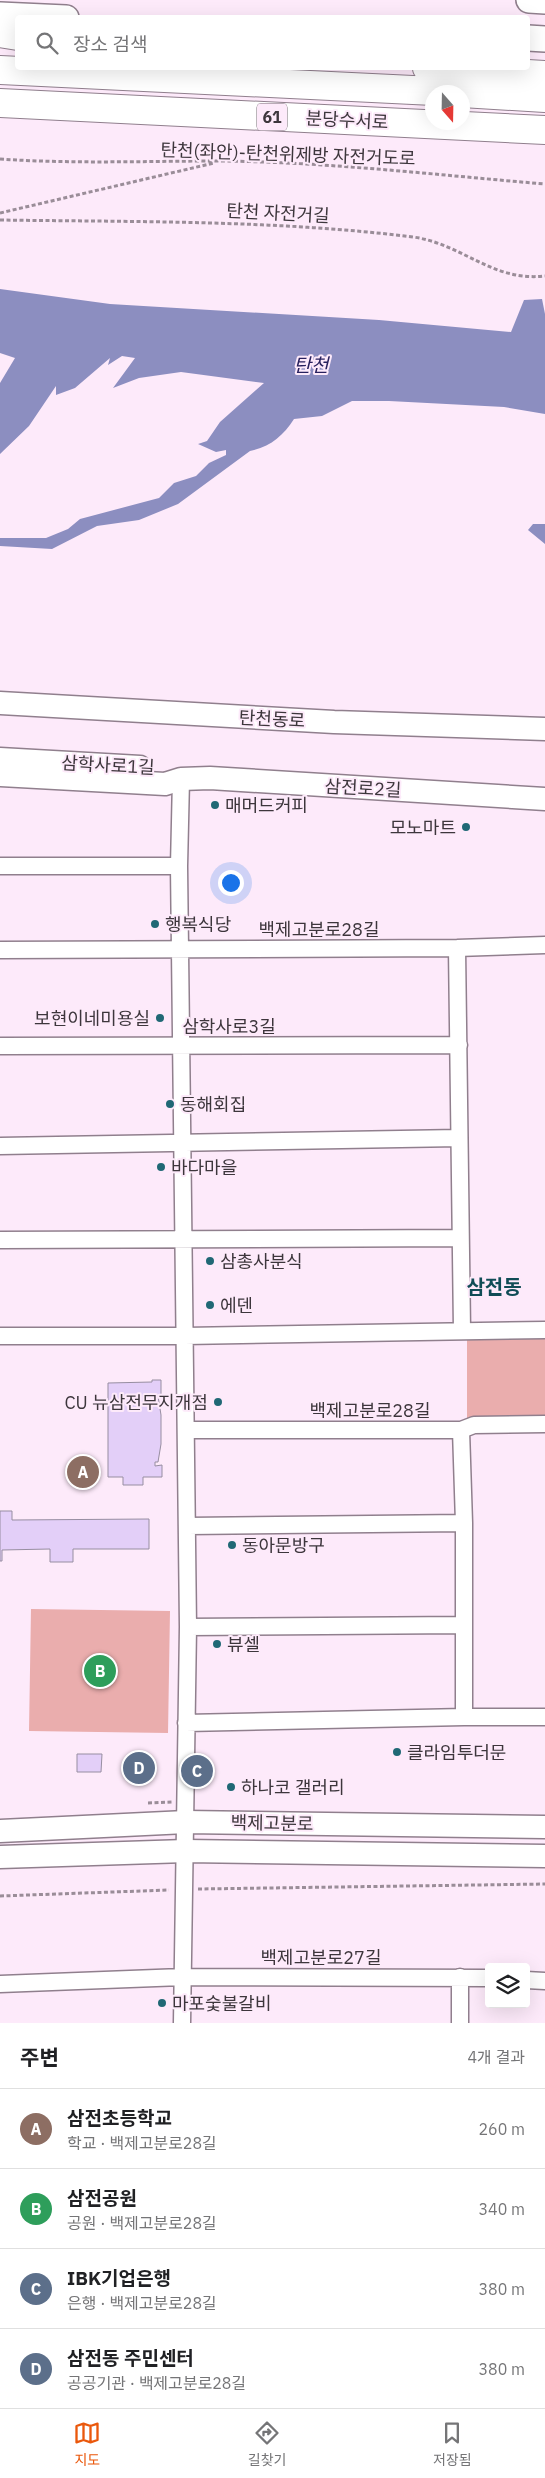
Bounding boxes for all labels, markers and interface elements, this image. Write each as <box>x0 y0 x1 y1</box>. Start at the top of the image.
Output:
search box <box>15 15 530 70</box>
icon: search <box>33 29 61 57</box>
text: 장소 검색 <box>73 32 147 56</box>
north arrow <box>425 85 470 130</box>
road number: 61 <box>257 104 287 130</box>
street label: 분당수서로 <box>305 106 389 134</box>
street label: 탄천(좌안)-탄천위제방 자전거도로 <box>160 138 416 170</box>
street label: 탄천 자전거길 <box>226 199 330 227</box>
water label: 탄천 <box>294 353 330 377</box>
street label: 탄천동로 <box>238 706 306 732</box>
street label: 삼학사로1길 <box>61 751 155 779</box>
street label: 삼전로2길 <box>324 774 402 802</box>
place label: 매머드커피 <box>225 794 308 817</box>
marker: 매머드커피 <box>209 799 221 811</box>
place label: 모노마트 <box>390 816 456 839</box>
marker: 모노마트 <box>460 821 472 833</box>
your location <box>218 870 244 896</box>
place label: 행복식당 <box>165 913 231 936</box>
marker: 행복식당 <box>149 918 161 930</box>
street label: 백제고분로28길 <box>259 918 379 941</box>
place label: 보현이네미용실 <box>34 1007 150 1030</box>
marker: 보현이네미용실 <box>154 1012 166 1024</box>
street label: 삼학사로3길 <box>182 1015 276 1038</box>
place label: 동해회집 <box>180 1093 246 1116</box>
marker: 동해회집 <box>164 1098 176 1110</box>
place label: 바다마을 <box>171 1156 237 1179</box>
marker: 바다마을 <box>155 1161 167 1173</box>
place label: 삼총사분식 <box>220 1250 303 1273</box>
marker: 삼총사분식 <box>204 1255 216 1267</box>
district label: 삼전동 <box>466 1273 522 1300</box>
place label: 에덴 <box>220 1294 253 1317</box>
marker: 에덴 <box>204 1299 216 1311</box>
place label: CU 뉴삼전무지개점 <box>64 1391 208 1414</box>
marker: CU 뉴삼전무지개점 <box>212 1396 224 1408</box>
street label: 백제고분로28길 <box>310 1399 430 1422</box>
pin: A <box>67 1453 99 1491</box>
place label: 동아문방구 <box>242 1534 325 1557</box>
marker: 동아문방구 <box>226 1539 238 1551</box>
place label: 뷰셀 <box>227 1633 260 1656</box>
marker: 뷰셀 <box>211 1638 223 1650</box>
pin: B <box>84 1652 116 1690</box>
place label: 클라임투더문 <box>407 1741 506 1764</box>
marker: 클라임투더문 <box>391 1746 403 1758</box>
pin: D <box>123 1749 155 1787</box>
pin: C <box>181 1752 213 1790</box>
place label: 하나코 갤러리 <box>241 1776 345 1799</box>
marker: 하나코 갤러리 <box>225 1781 237 1793</box>
street label: 백제고분로 <box>230 1811 314 1835</box>
street label: 백제고분로27길 <box>261 1946 381 1969</box>
map controls <box>485 1963 530 2008</box>
button: layers <box>485 1963 530 2008</box>
place label: 마포숯불갈비 <box>172 1992 271 2015</box>
marker: 마포숯불갈비 <box>156 1997 168 2009</box>
text: 주변 <box>20 2043 59 2071</box>
text: 4개 결과 <box>467 2047 525 2067</box>
text: 삼전초등학교 <box>67 2106 172 2130</box>
text: A <box>31 2119 41 2139</box>
text: 260 m <box>478 2119 525 2139</box>
text: 학교 · 백제고분로28길 <box>67 2133 217 2153</box>
text: 삼전공원 <box>67 2186 137 2210</box>
text: B <box>31 2199 41 2219</box>
text: 340 m <box>478 2199 525 2219</box>
text: 공원 · 백제고분로28길 <box>67 2213 217 2233</box>
text: IBK기업은행 <box>67 2266 171 2290</box>
text: C <box>31 2279 41 2299</box>
text: 380 m <box>478 2279 525 2299</box>
text: 은행 · 백제고분로28길 <box>67 2293 217 2313</box>
text: 삼전동 주민센터 <box>67 2346 194 2370</box>
text: D <box>30 2359 42 2379</box>
text: 380 m <box>478 2359 525 2379</box>
text: 공공기관 · 백제고분로28길 <box>67 2373 246 2393</box>
tab: 지도 <box>73 2419 101 2469</box>
tab: 길찾기 <box>248 2419 286 2469</box>
tab: 저장됨 <box>433 2419 472 2469</box>

